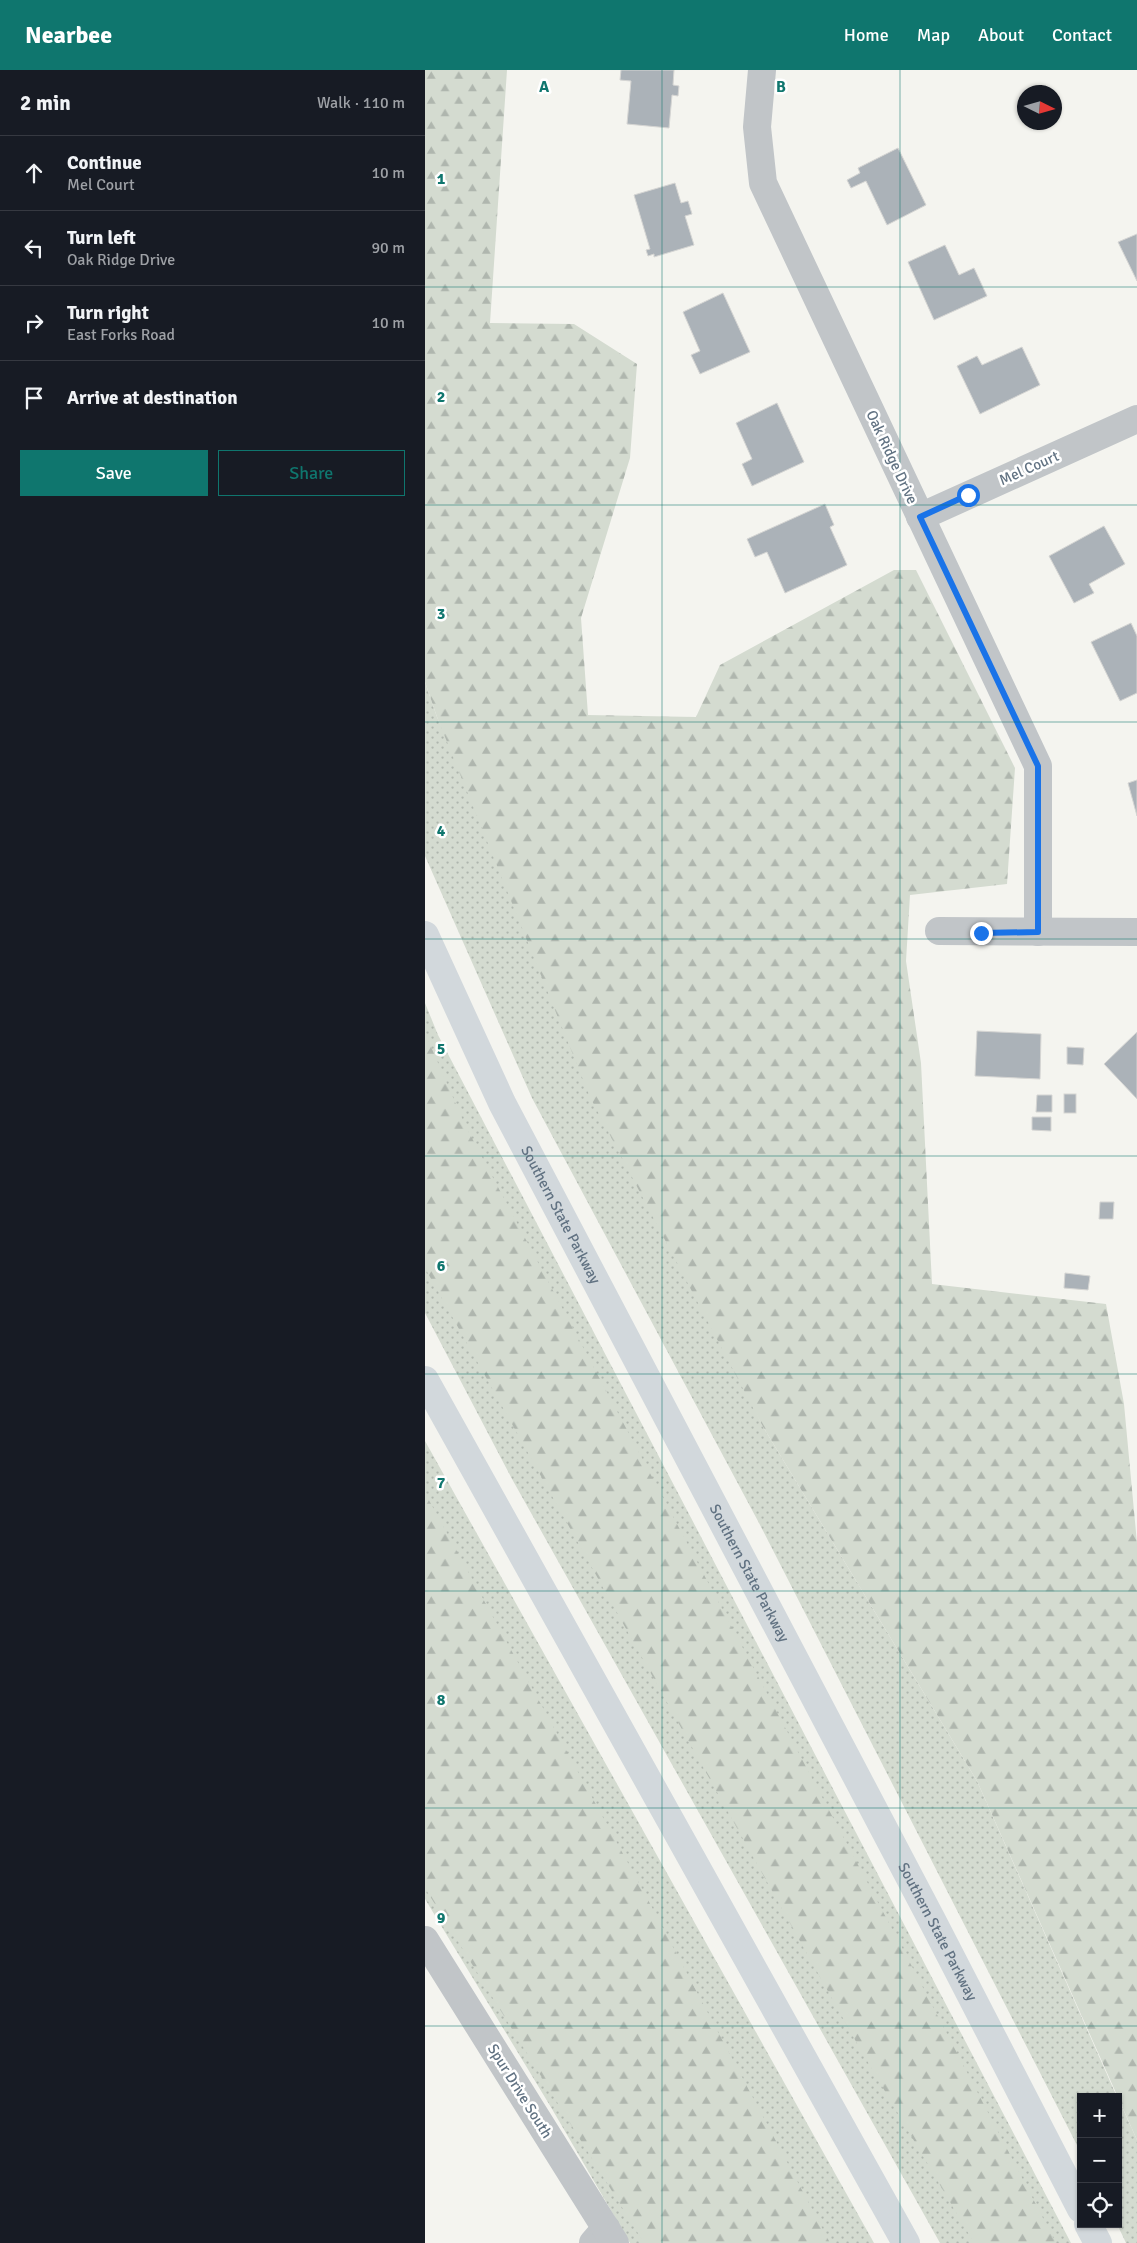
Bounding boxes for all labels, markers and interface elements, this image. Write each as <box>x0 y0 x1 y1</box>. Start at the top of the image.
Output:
text: Nearbee <box>25 20 112 50</box>
text: Home <box>844 24 889 46</box>
text: Map <box>917 24 950 46</box>
text: About <box>978 24 1024 46</box>
text: Contact <box>1052 24 1112 46</box>
text: A <box>539 77 550 97</box>
text: B <box>776 77 786 97</box>
north arrow <box>1017 85 1062 130</box>
text: 2 min <box>20 90 71 116</box>
text: Walk · 110 m <box>317 93 405 113</box>
text: Continue <box>67 151 142 175</box>
icon: ahead <box>20 159 48 187</box>
text: 10 m <box>371 163 405 183</box>
text: 1 <box>437 169 446 189</box>
text: Mel Court <box>67 175 135 195</box>
text: Turn left <box>67 226 136 250</box>
icon: left <box>20 234 48 262</box>
text: 90 m <box>371 238 405 258</box>
text: Oak Ridge Drive <box>67 250 175 270</box>
text: Turn right <box>67 301 149 325</box>
icon: right <box>20 309 48 337</box>
text: 10 m <box>371 313 405 333</box>
text: East Forks Road <box>67 325 175 345</box>
icon: arrive <box>20 384 48 412</box>
text: Arrive at destination <box>67 386 238 410</box>
text: 2 <box>437 387 445 407</box>
street label: Oak Ridge Drive <box>862 407 922 507</box>
street label: Mel Court <box>996 447 1062 489</box>
button: Save <box>20 450 208 496</box>
button: Share <box>218 450 405 496</box>
route start <box>957 484 980 507</box>
text: 3 <box>437 604 445 624</box>
text: 4 <box>437 821 446 841</box>
route end <box>970 922 993 945</box>
text: 5 <box>437 1039 445 1059</box>
street label: Southern State Parkway <box>517 1143 604 1287</box>
text: 6 <box>437 1256 446 1276</box>
text: 7 <box>437 1473 446 1493</box>
street label: Southern State Parkway <box>706 1501 793 1645</box>
text: 8 <box>437 1690 446 1710</box>
street label: Southern State Parkway <box>894 1859 981 2004</box>
text: 9 <box>437 1908 446 1928</box>
street label: Spur Drive South <box>484 2040 556 2142</box>
map controls <box>1077 2093 1122 2228</box>
button: + <box>1077 2093 1122 2138</box>
button: − <box>1077 2138 1122 2183</box>
button: locate <box>1077 2183 1122 2228</box>

